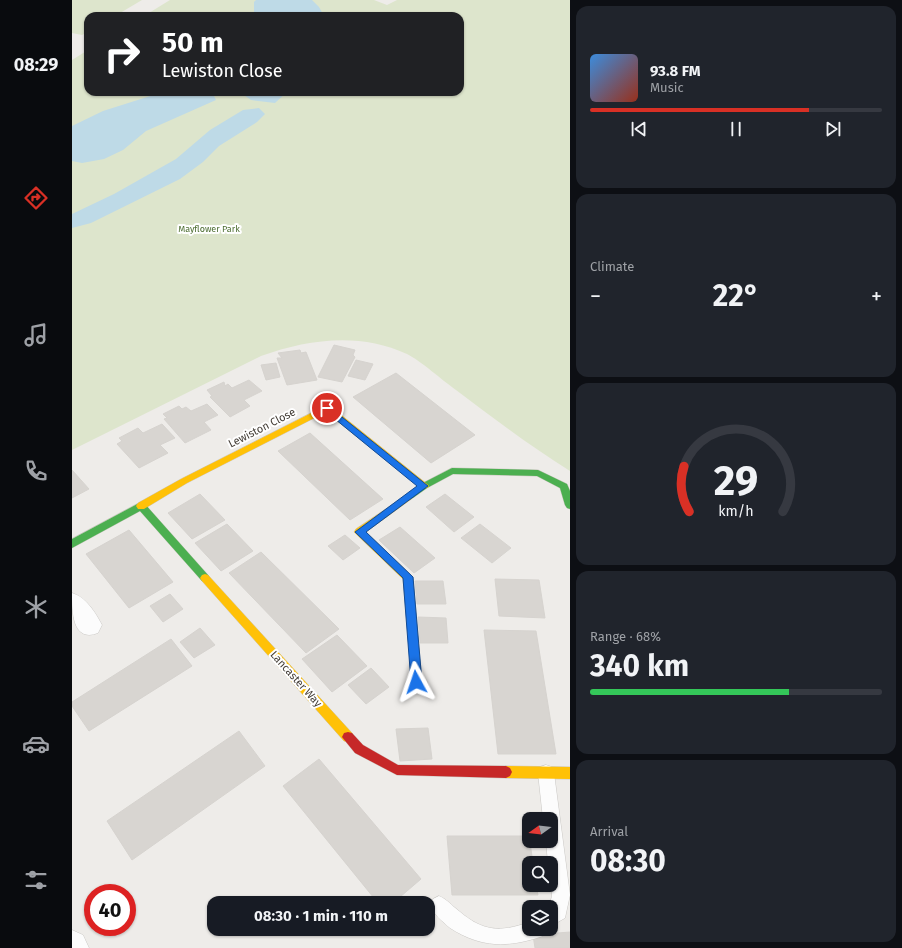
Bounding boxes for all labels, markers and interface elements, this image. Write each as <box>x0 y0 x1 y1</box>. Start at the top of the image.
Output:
text: 50 m <box>162 26 224 59</box>
icon: right <box>96 28 148 80</box>
text: 08:29 <box>14 54 58 76</box>
text: Lewiston Close <box>162 60 283 82</box>
text: 93.8 FM <box>650 62 700 80</box>
text: Music <box>650 80 684 95</box>
icon: previous <box>628 118 650 140</box>
icon: pause <box>725 118 747 140</box>
icon: next <box>822 118 844 140</box>
icon: directions <box>22 184 50 212</box>
park label: Mayflower Park <box>178 224 240 234</box>
text: Climate <box>590 259 634 274</box>
text: 22° <box>713 278 759 314</box>
text: − <box>590 283 601 310</box>
text: + <box>871 283 882 310</box>
icon: music <box>22 321 50 349</box>
pin <box>310 391 344 425</box>
icon: arrive <box>316 397 338 419</box>
street label: Lewiston Close <box>226 405 298 451</box>
text: 29 <box>714 456 758 506</box>
icon: phone <box>22 457 50 485</box>
text: km/h <box>718 503 754 520</box>
icon: climate <box>22 593 50 621</box>
text: Range · 68% <box>590 629 661 644</box>
street label: Lancaster Way <box>267 648 325 710</box>
text: 340 km <box>590 648 689 684</box>
position arrow <box>395 661 437 703</box>
icon: car <box>22 730 50 758</box>
north arrow <box>522 812 558 848</box>
map controls <box>522 812 558 936</box>
text: Arrival <box>590 824 628 839</box>
text: 08:30 <box>590 843 666 879</box>
button: search <box>522 856 558 892</box>
icon: filters <box>22 866 50 894</box>
speed limit sign: 40 <box>84 884 136 936</box>
button: layers <box>522 900 558 936</box>
text: 08:30 · 1 min · 110 m <box>254 907 388 925</box>

